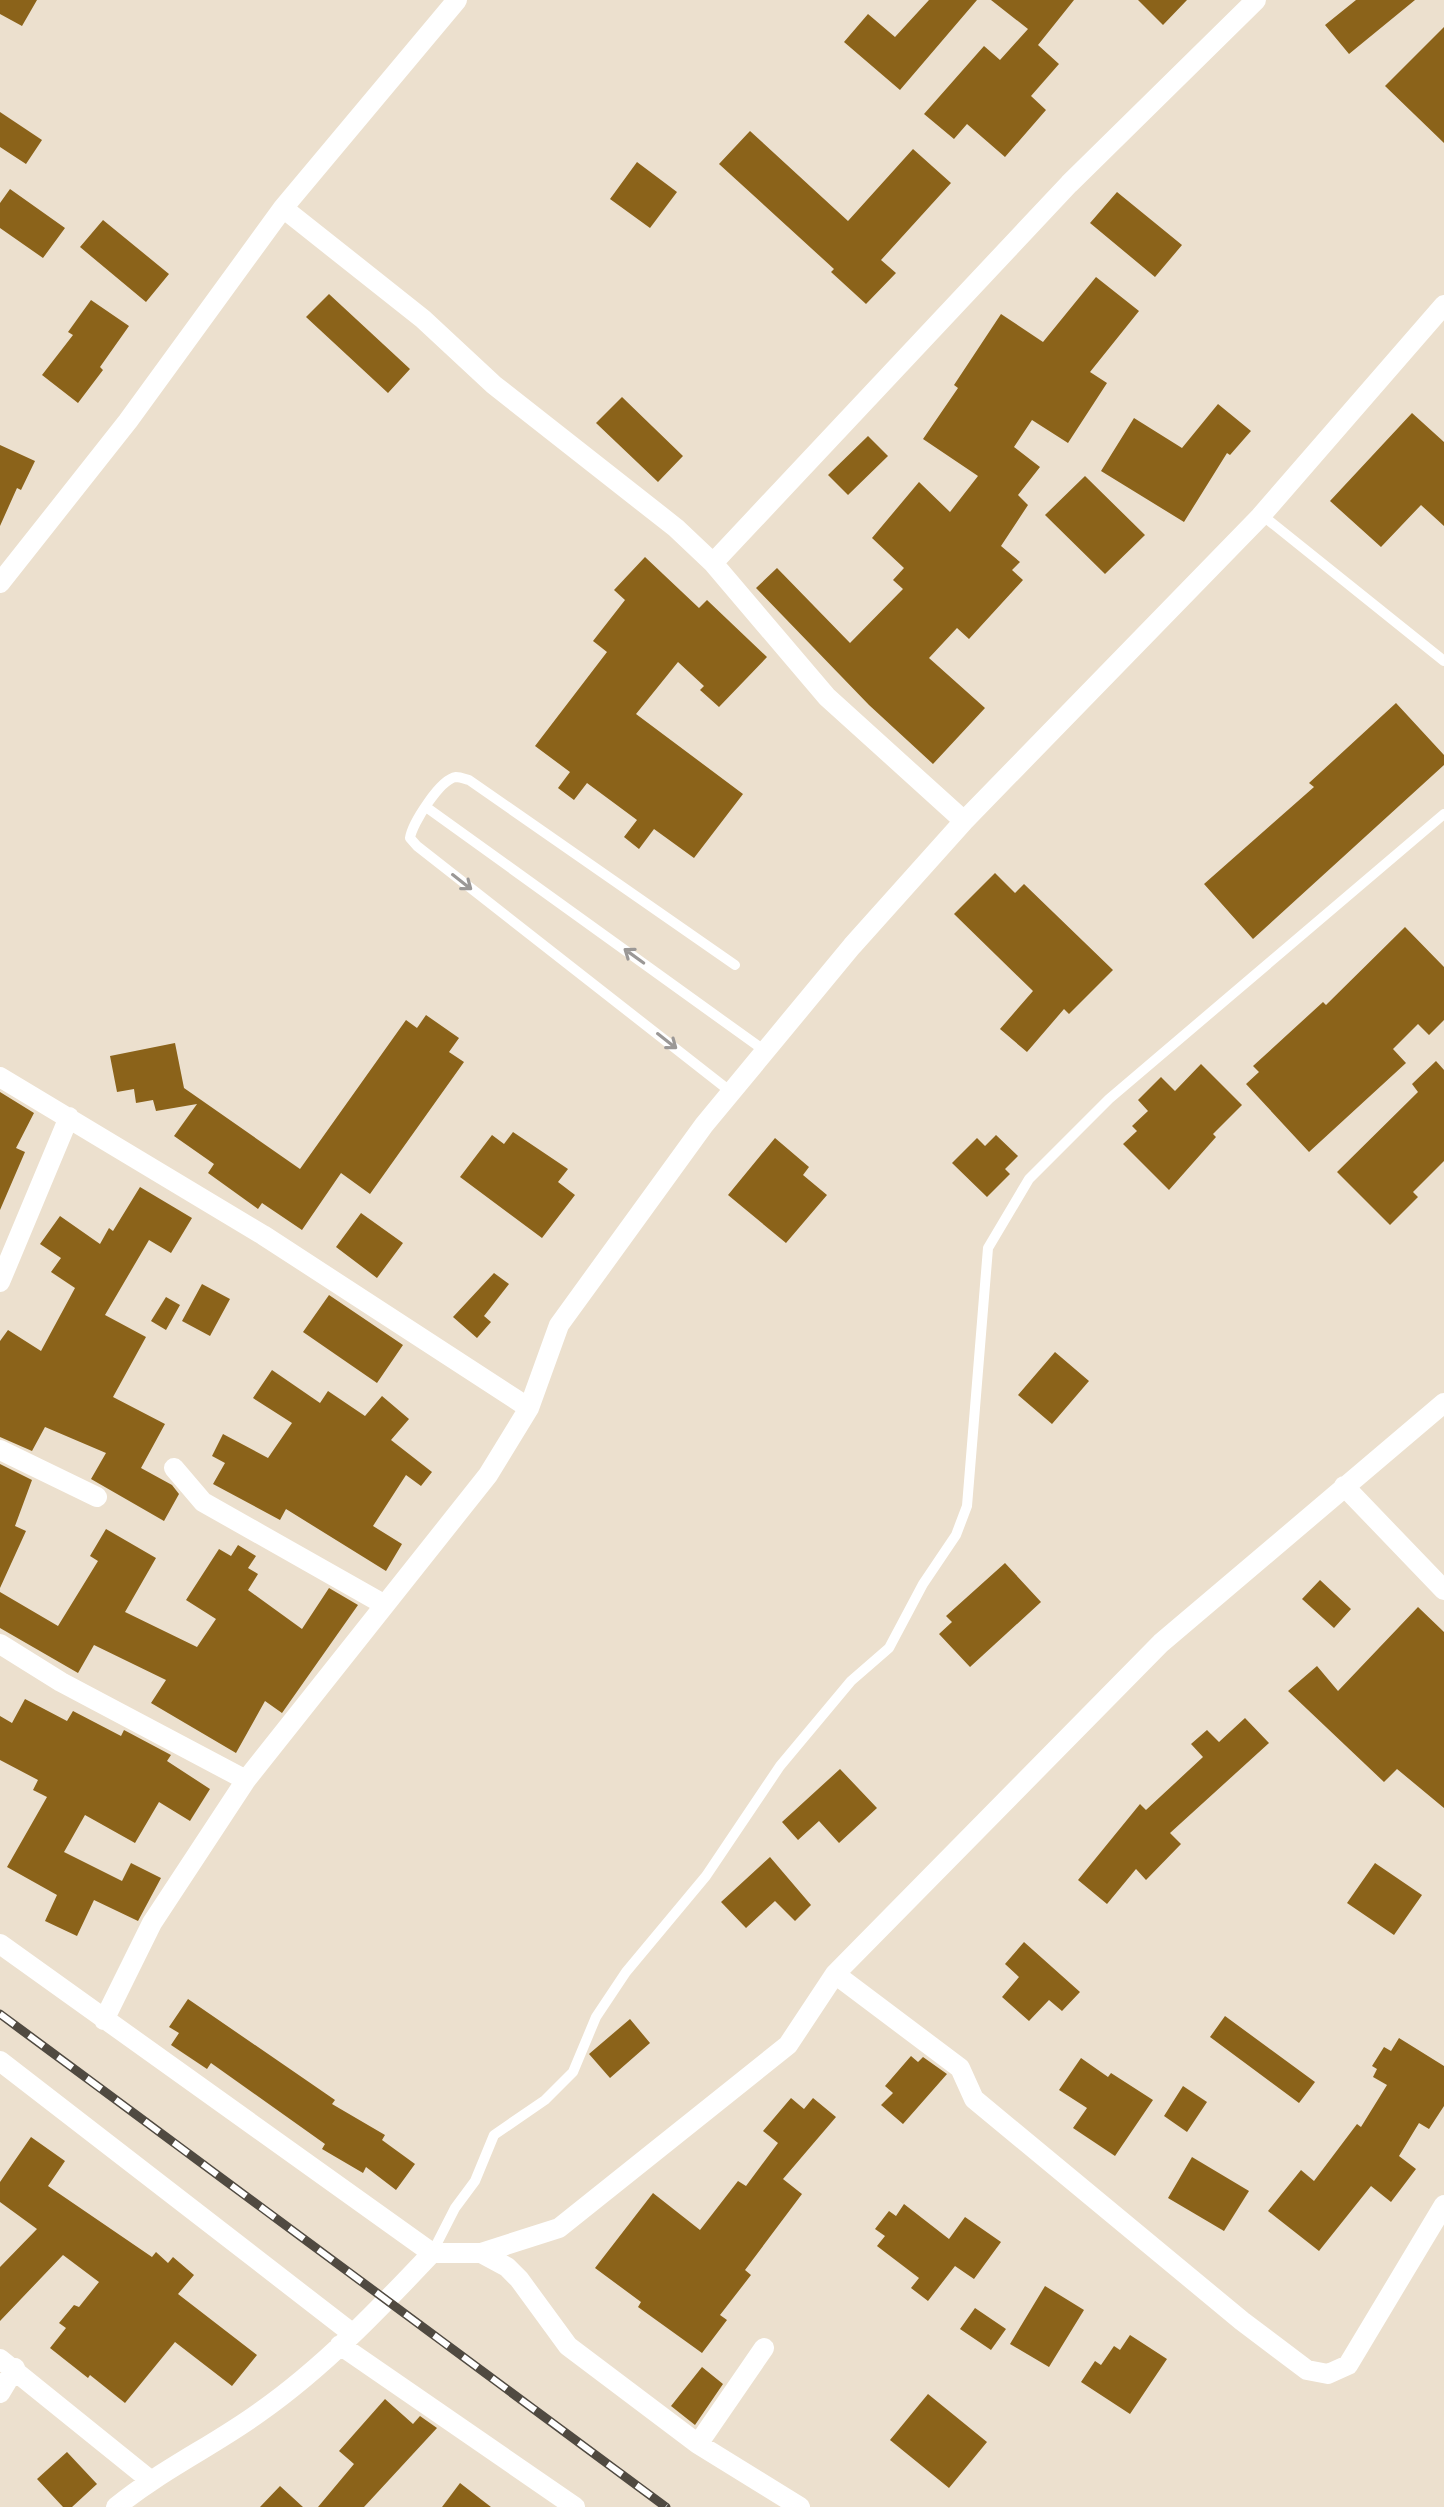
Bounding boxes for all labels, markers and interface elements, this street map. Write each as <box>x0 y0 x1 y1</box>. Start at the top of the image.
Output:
one-way arrow <box>451 873 472 890</box>
one-way arrow <box>624 948 645 965</box>
one-way arrow <box>656 1033 677 1050</box>

